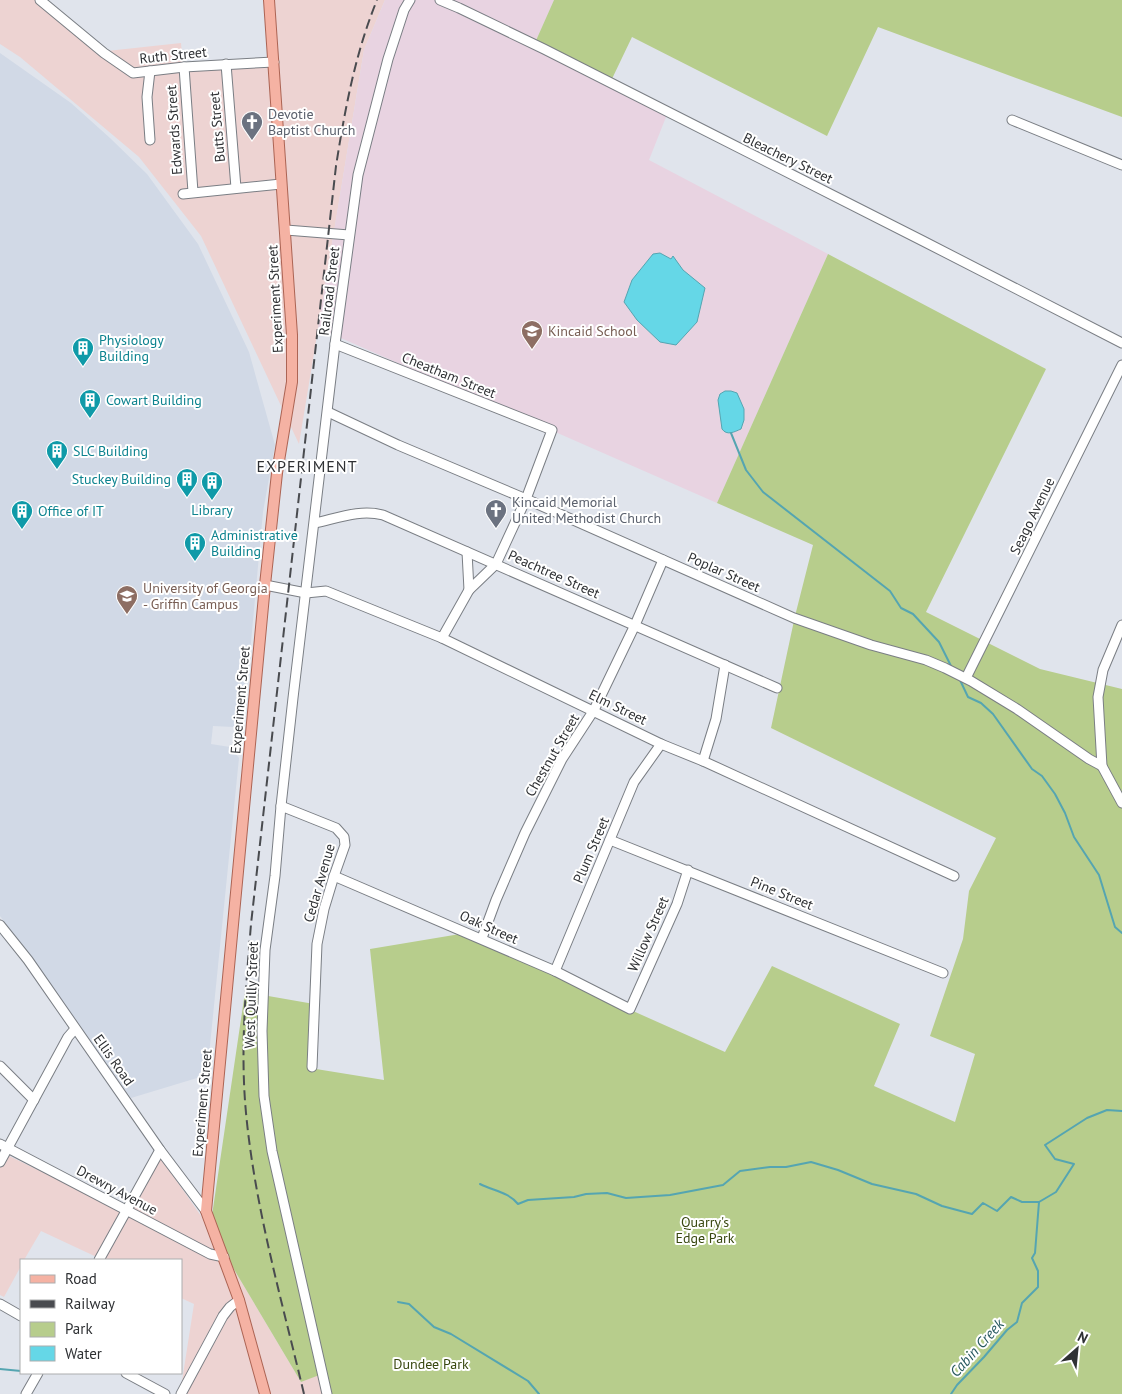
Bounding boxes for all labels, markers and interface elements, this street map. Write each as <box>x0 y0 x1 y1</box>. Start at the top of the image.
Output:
street label: Ruth Street <box>138 42 208 67</box>
street label: Edwards Street <box>162 84 186 175</box>
street label: Butts Street <box>205 91 229 163</box>
place label: Devotie Baptist Church <box>268 105 356 139</box>
church icon: Devotie Baptist Church <box>240 110 264 141</box>
street label: Bleachery Street <box>740 128 836 188</box>
street label: Experiment Street <box>263 244 287 354</box>
street label: Railroad Street <box>315 245 343 336</box>
school or university icon: Kincaid School <box>520 319 544 350</box>
place label: Kincaid School <box>548 322 637 340</box>
place label: Physiology Building <box>99 331 164 365</box>
building icon: Physiology Building <box>71 336 95 367</box>
street label: Cheatham Street <box>399 348 499 402</box>
building icon: Cowart Building <box>78 388 102 419</box>
place label: Cowart Building <box>106 391 202 409</box>
building icon: SLC Building <box>45 439 69 470</box>
place label: SLC Building <box>73 442 148 460</box>
district label: EXPERIMENT <box>256 456 358 476</box>
building icon: Stuckey Building <box>175 467 199 498</box>
place label: Stuckey Building <box>72 470 171 488</box>
building icon: Library <box>200 470 224 501</box>
street label: Seago Avenue <box>1006 475 1058 557</box>
place label: Kincaid Memorial United Methodist Church <box>512 493 661 527</box>
church icon: Kincaid Memorial United Methodist Church <box>484 498 508 529</box>
building icon: Office of IT <box>10 499 34 530</box>
place label: Library <box>191 501 233 519</box>
place label: Office of IT <box>38 502 104 520</box>
place label: Administrative Building <box>211 526 298 560</box>
building icon: Administrative Building <box>183 531 207 562</box>
street label: Peachtree Street <box>505 546 603 602</box>
street label: Poplar Street <box>685 548 763 596</box>
place label: University of Georgia - Griffin Campus <box>143 579 268 613</box>
school or university icon: University of Georgia - Griffin Campus <box>115 584 139 615</box>
street label: Experiment Street <box>226 645 254 755</box>
street label: Elm Street <box>586 685 650 729</box>
street label: Chestnut Street <box>521 710 583 800</box>
street label: Plum Street <box>569 814 613 886</box>
street label: Cedar Avenue <box>299 842 339 924</box>
street label: Pine Street <box>748 872 816 914</box>
street label: Willow Street <box>623 893 673 974</box>
street label: Oak Street <box>457 906 521 948</box>
street label: West Quilly Street <box>240 941 262 1049</box>
street label: Ellis Road <box>90 1031 138 1089</box>
street label: Experiment Street <box>188 1048 216 1158</box>
street label: Drewry Avenue <box>73 1161 161 1219</box>
park label: Quarry's Edge Park <box>675 1213 735 1247</box>
legend <box>20 1259 182 1374</box>
text: Road <box>65 1269 97 1288</box>
text: Railway <box>65 1294 115 1313</box>
water label: Cabin Creek <box>946 1314 1009 1381</box>
text: Park <box>65 1319 93 1338</box>
north arrow <box>1052 1324 1102 1374</box>
text: N <box>1075 1327 1091 1348</box>
text: Water <box>65 1344 102 1363</box>
park label: Dundee Park <box>393 1355 469 1373</box>

